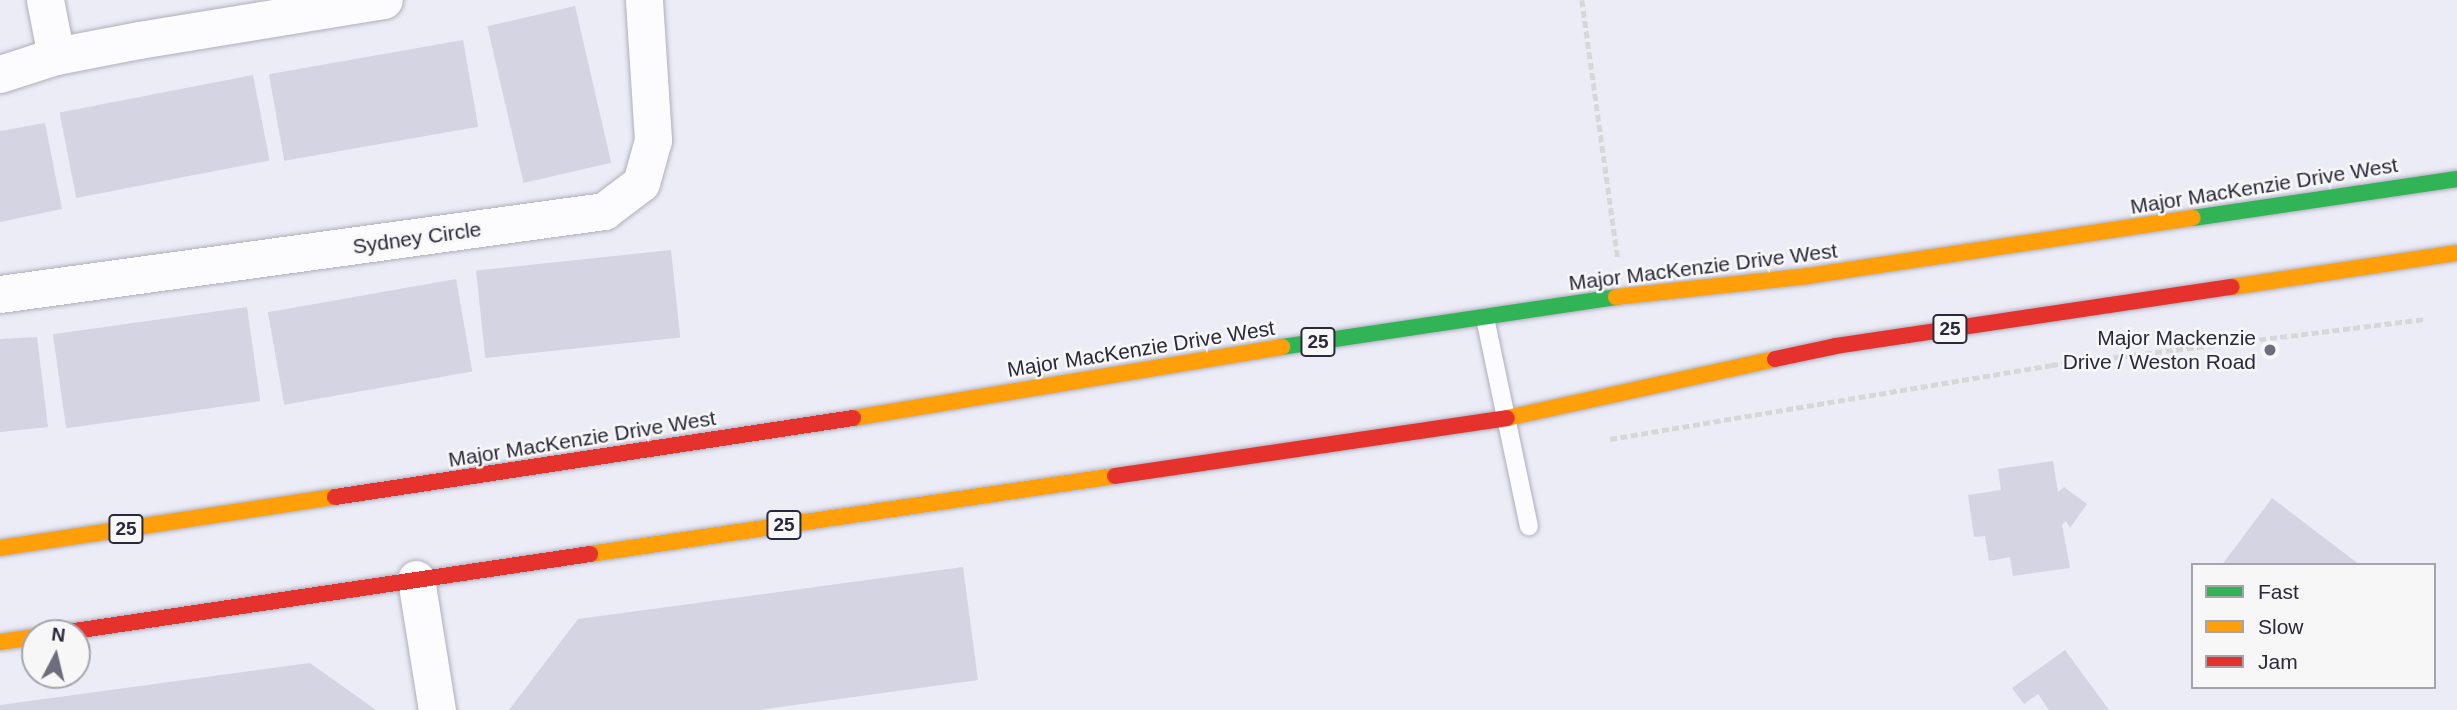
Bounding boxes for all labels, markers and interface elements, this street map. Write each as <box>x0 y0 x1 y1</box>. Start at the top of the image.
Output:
street label: Major MacKenzie Drive West <box>2129 152 2399 220</box>
street label: Sydney Circle <box>351 217 483 259</box>
street label: Major MacKenzie Drive West <box>1567 238 1839 296</box>
road number: 25 <box>1931 314 1969 344</box>
street label: Major MacKenzie Drive West <box>1006 315 1276 383</box>
place label: Major Mackenzie Drive / Weston Road <box>2063 325 2256 375</box>
road number: 25 <box>1299 326 1337 358</box>
marker: Major Mackenzie Drive / Weston Road <box>2262 342 2278 358</box>
street label: Major MacKenzie Drive West <box>447 405 717 473</box>
road number: 25 <box>765 510 803 540</box>
road number: 25 <box>107 514 145 544</box>
legend <box>2191 563 2436 689</box>
text: Fast <box>2258 580 2299 603</box>
text: Slow <box>2258 615 2304 638</box>
north arrow <box>21 619 91 689</box>
text: N <box>50 623 66 646</box>
text: Jam <box>2258 650 2298 673</box>

